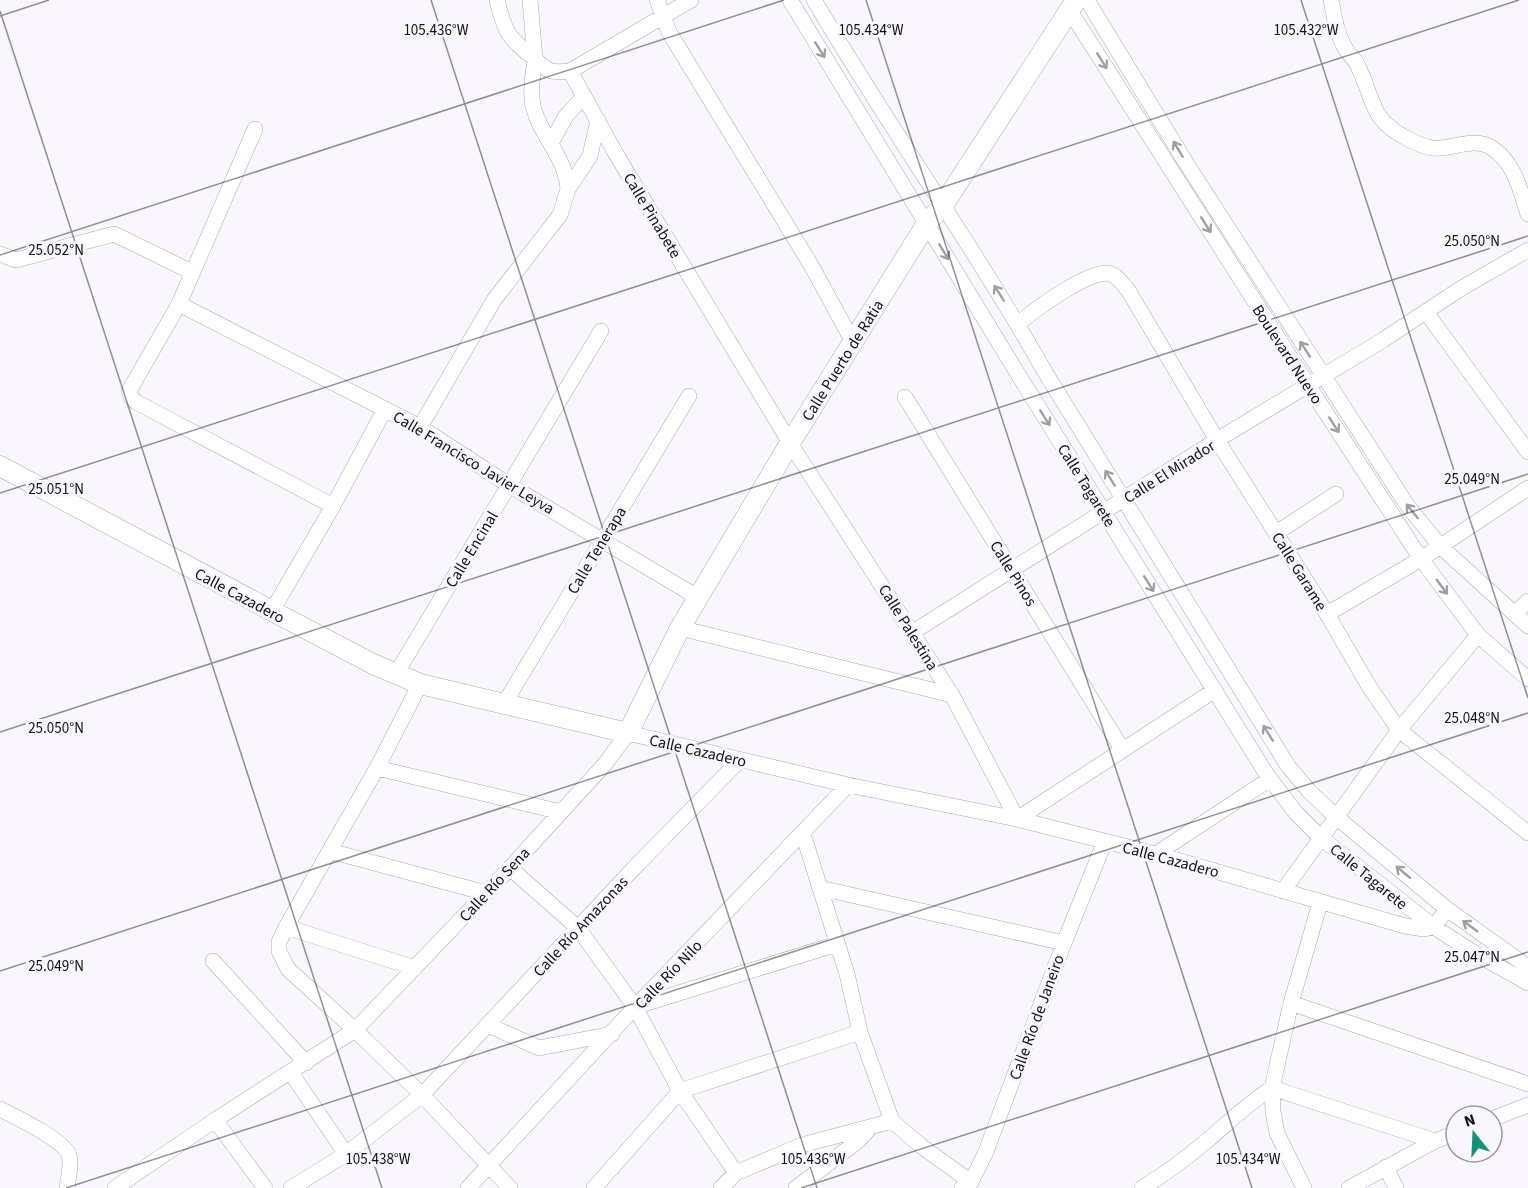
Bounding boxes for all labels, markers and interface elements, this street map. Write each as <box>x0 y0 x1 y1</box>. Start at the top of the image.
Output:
text: 105.436°W <box>403 20 469 41</box>
text: 105.434°W <box>838 20 904 41</box>
text: 105.432°W <box>1273 20 1339 41</box>
one-way arrow <box>815 41 827 58</box>
one-way arrow <box>1095 52 1108 69</box>
one-way arrow <box>1171 141 1183 158</box>
street label: Calle Pinabete <box>618 169 686 262</box>
one-way arrow <box>1201 216 1213 233</box>
text: 25.050°N <box>1444 231 1500 252</box>
text: 25.052°N <box>28 240 84 261</box>
one-way arrow <box>939 243 951 260</box>
one-way arrow <box>992 285 1004 302</box>
street label: Calle Puerto de Ratia <box>797 296 889 425</box>
street label: Boulevard Nuevo <box>1247 300 1328 409</box>
one-way arrow <box>1299 341 1311 357</box>
street label: Calle Francisco Javier Leyva <box>389 406 558 520</box>
one-way arrow <box>1039 410 1052 427</box>
one-way arrow <box>1328 416 1340 433</box>
street label: Calle El Mirador <box>1120 435 1220 509</box>
street label: Calle Tagarete <box>1052 440 1120 531</box>
text: 25.049°N <box>1444 469 1500 490</box>
one-way arrow <box>1104 470 1116 487</box>
text: 25.051°N <box>28 479 84 500</box>
street label: Calle Tenerapa <box>562 503 632 598</box>
one-way arrow <box>1406 504 1419 520</box>
street label: Calle Encinal <box>440 507 503 592</box>
street label: Calle Garame <box>1266 528 1332 615</box>
street label: Calle Pinos <box>984 536 1042 611</box>
street label: Calle Cazadero <box>191 563 288 629</box>
one-way arrow <box>1143 575 1155 592</box>
one-way arrow <box>1436 579 1448 595</box>
street label: Calle Palestina <box>873 580 943 675</box>
text: 25.048°N <box>1444 708 1500 729</box>
text: 25.050°N <box>28 718 84 739</box>
one-way arrow <box>1261 725 1273 742</box>
street label: Calle Cazadero <box>647 729 749 773</box>
street label: Calle Cazadero <box>1120 837 1221 883</box>
street label: Calle Tagarete <box>1325 839 1412 915</box>
street label: Calle Río Sena <box>454 843 535 927</box>
one-way arrow <box>1395 866 1411 879</box>
street label: Calle Río Amazonas <box>528 871 633 982</box>
one-way arrow <box>1463 920 1479 932</box>
street label: Calle Río Nilo <box>630 935 707 1014</box>
text: 25.047°N <box>1444 947 1500 968</box>
street label: Calle Río de Janeiro <box>1004 952 1070 1083</box>
text: 25.049°N <box>28 956 84 977</box>
north arrow <box>1444 1104 1504 1164</box>
text: N <box>1461 1109 1478 1133</box>
text: 105.438°W <box>345 1149 411 1170</box>
text: 105.436°W <box>780 1149 846 1170</box>
text: 105.434°W <box>1215 1149 1281 1170</box>

